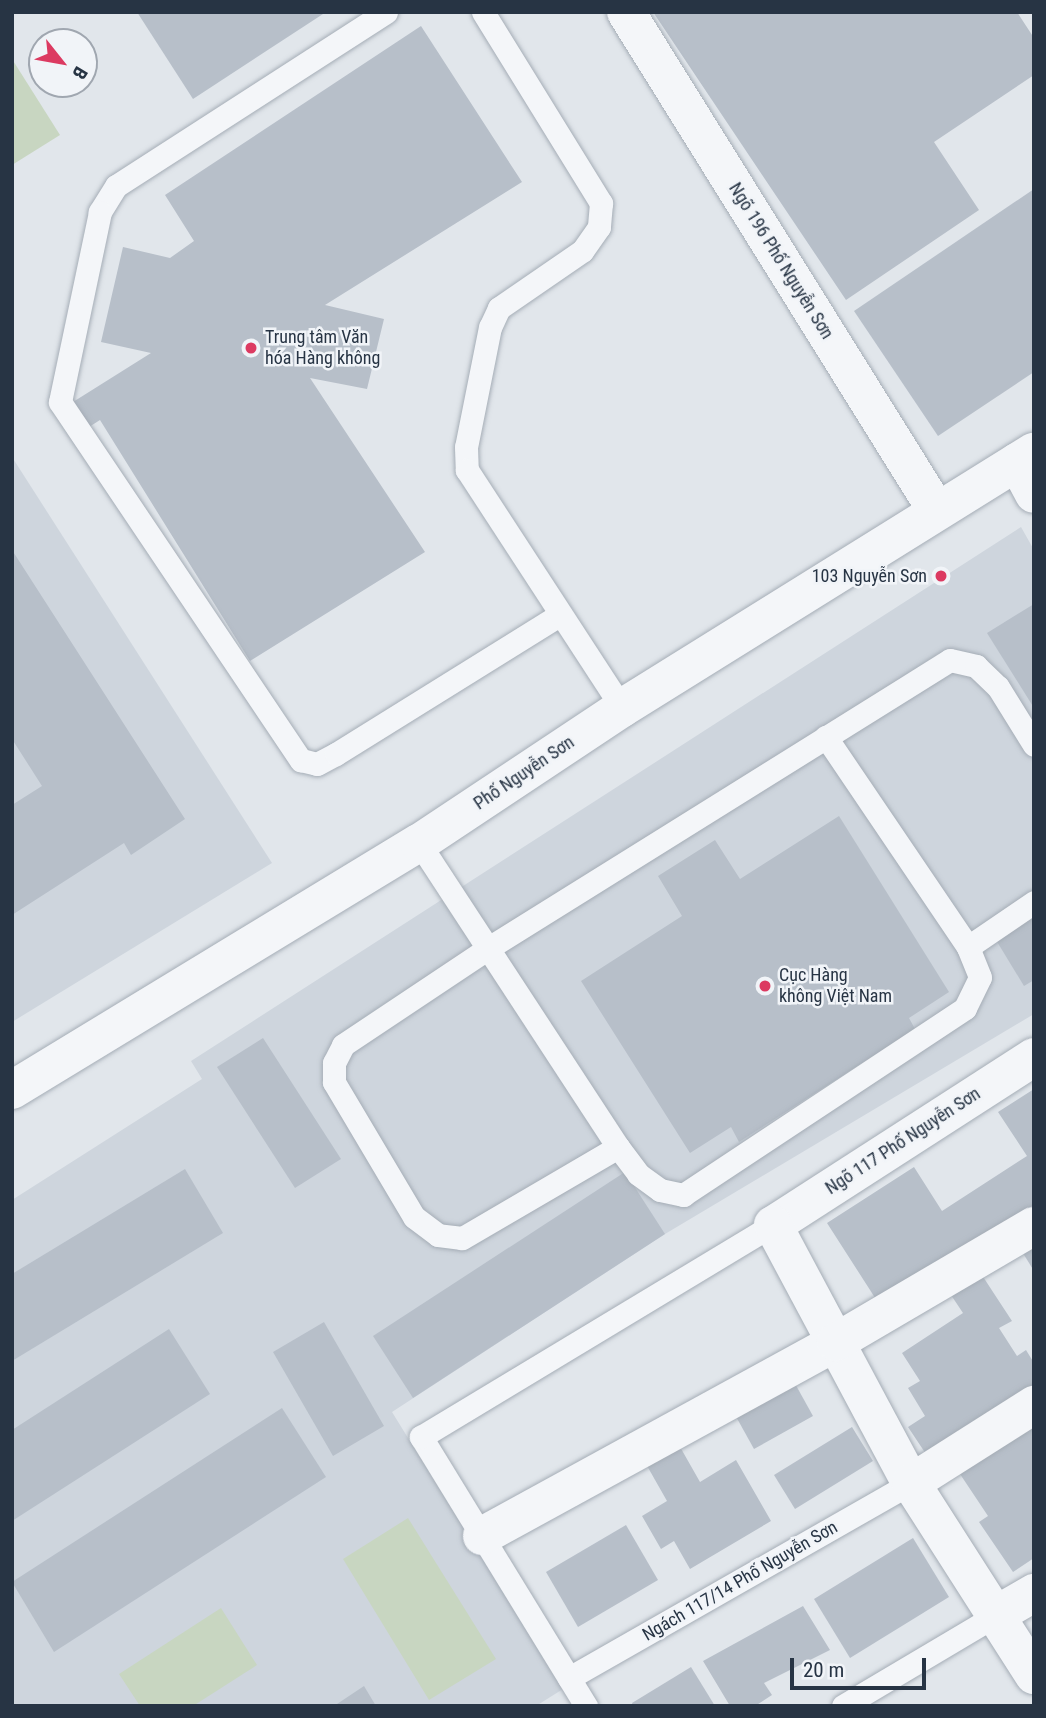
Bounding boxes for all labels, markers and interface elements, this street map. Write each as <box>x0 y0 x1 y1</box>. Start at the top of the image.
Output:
north arrow <box>28 28 98 98</box>
text: B <box>67 63 92 84</box>
street label: Ngõ 196 Phố Nguyễn Sơn <box>724 179 838 343</box>
place label: Trung tâm Văn hóa Hàng không <box>265 327 380 370</box>
marker: Trung tâm Văn hóa Hàng không <box>243 340 259 356</box>
place label: 103 Nguyễn Sơn <box>812 565 927 587</box>
marker: 103 Nguyễn Sơn <box>933 568 949 584</box>
street label: Phố Nguyễn Sơn <box>470 732 578 814</box>
place label: Cục Hàng không Việt Nam <box>779 965 892 1007</box>
marker: Cục Hàng không Việt Nam <box>757 978 773 994</box>
street label: Ngõ 117 Phố Nguyễn Sơn <box>821 1083 985 1199</box>
street label: Ngách 117/14 Phố Nguyễn Sơn <box>639 1516 841 1646</box>
scale bar <box>794 1644 930 1688</box>
text: 20 m <box>803 1658 844 1682</box>

